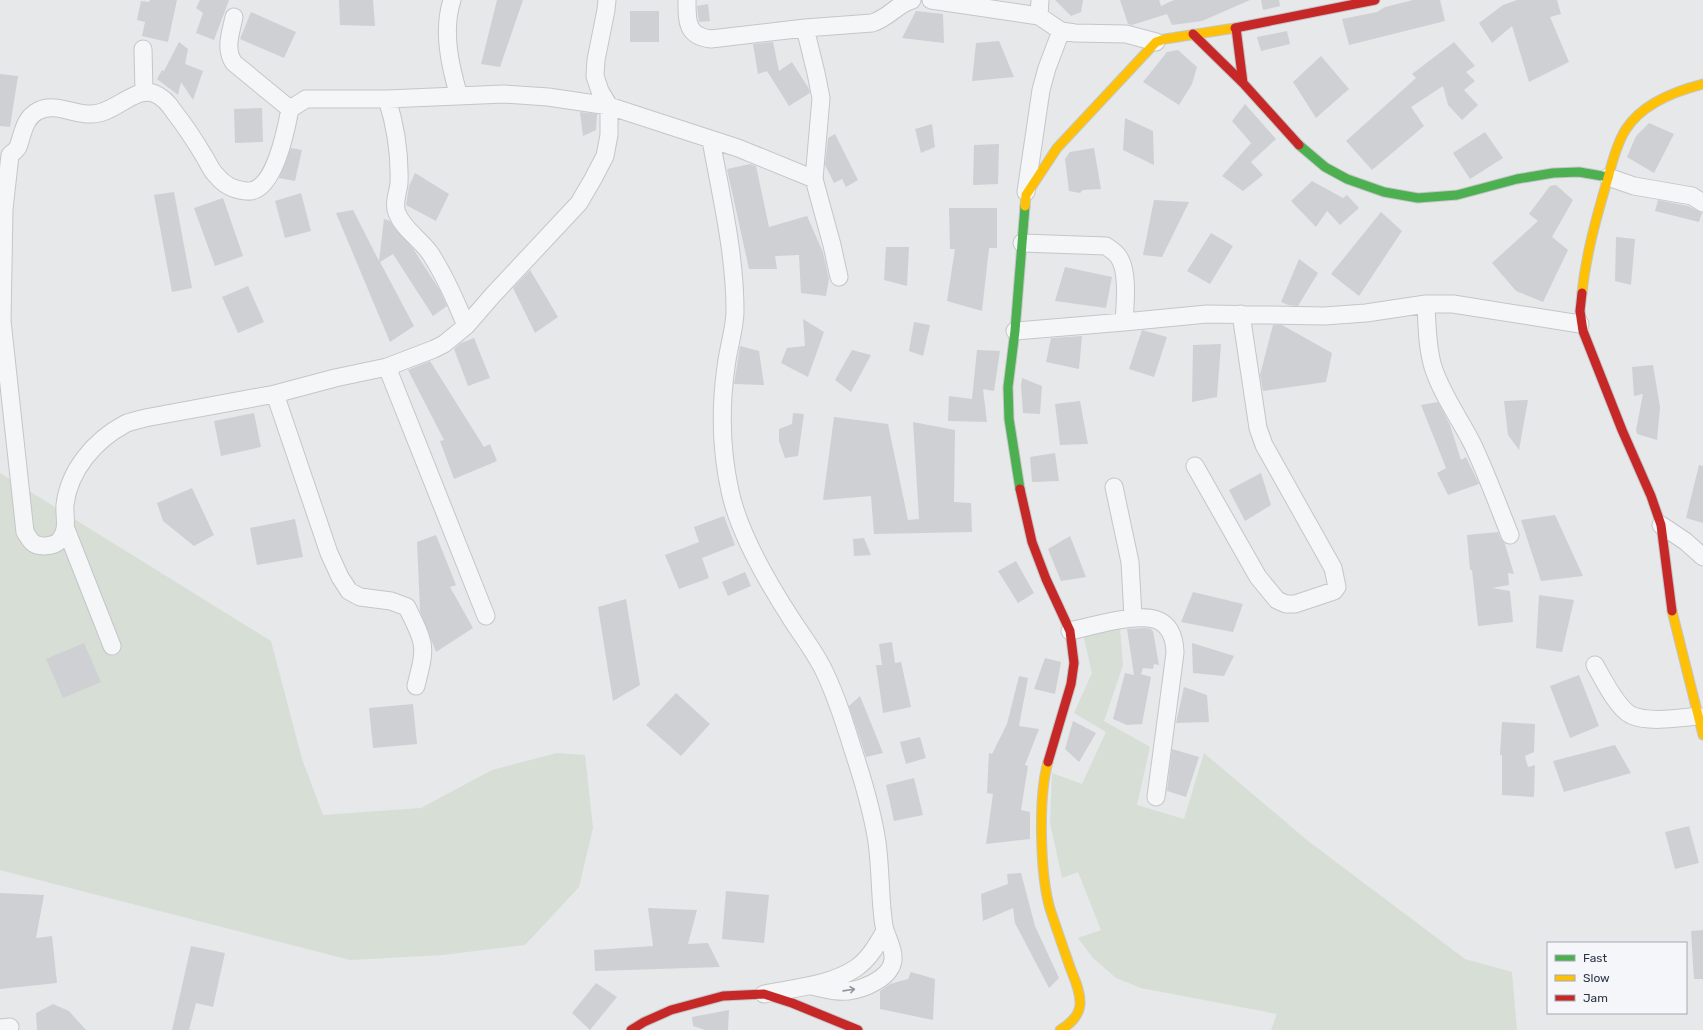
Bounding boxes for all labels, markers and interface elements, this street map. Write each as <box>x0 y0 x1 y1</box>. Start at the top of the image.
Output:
legend <box>1547 942 1687 1014</box>
text: Fast <box>1583 951 1607 965</box>
text: Slow <box>1583 971 1610 985</box>
one-way arrow <box>842 986 855 994</box>
text: Jam <box>1583 991 1608 1005</box>

